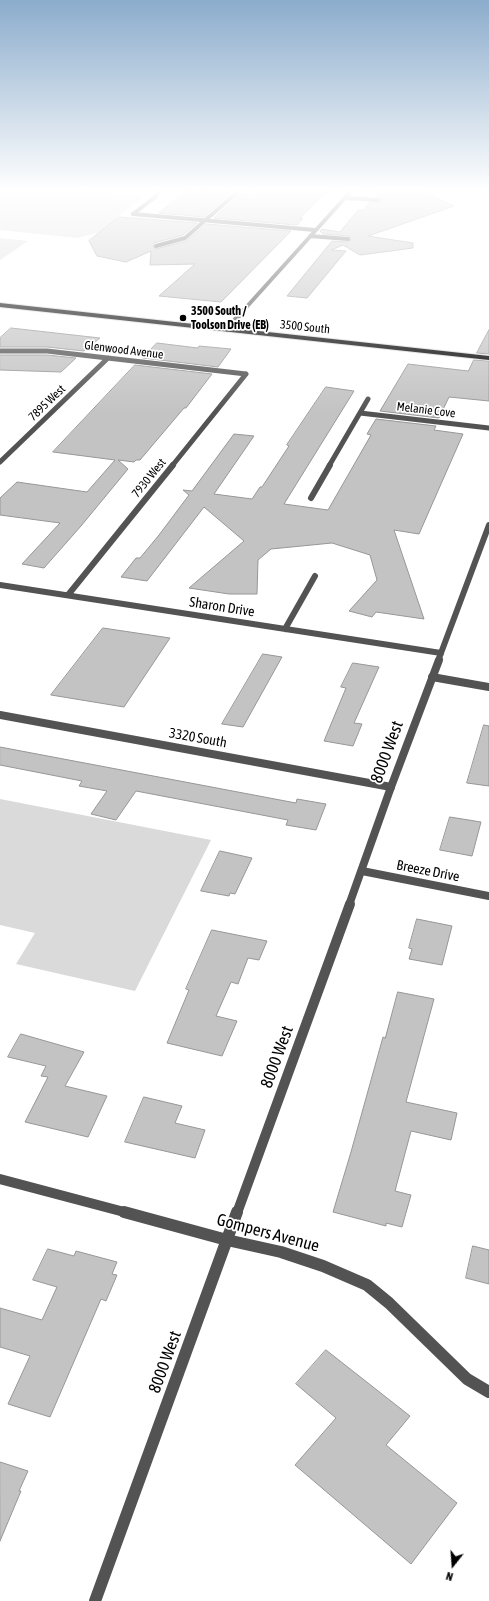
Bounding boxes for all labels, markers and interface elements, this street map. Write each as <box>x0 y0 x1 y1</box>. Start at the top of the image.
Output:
place label: 3500 South / Toolson Drive (EB) <box>191 304 269 332</box>
marker: 3500 South / Toolson Drive (EB) <box>178 313 188 323</box>
street label: 3500 South <box>279 317 331 337</box>
street label: Glenwood Avenue <box>84 338 164 362</box>
street label: 7895 West <box>26 382 68 424</box>
street label: Melanie Cove <box>396 399 456 421</box>
street label: 7930 West <box>129 456 169 500</box>
street label: Sharon Drive <box>188 594 256 620</box>
street label: 8000 West <box>366 718 408 786</box>
street label: 3320 South <box>168 725 228 751</box>
street label: Breeze Drive <box>395 857 461 885</box>
street label: 8000 West <box>256 1023 298 1091</box>
street label: Gompers Avenue <box>214 1210 322 1256</box>
street label: 8000 West <box>144 1328 186 1396</box>
north arrow <box>433 1545 473 1585</box>
text: N <box>445 1570 454 1583</box>

